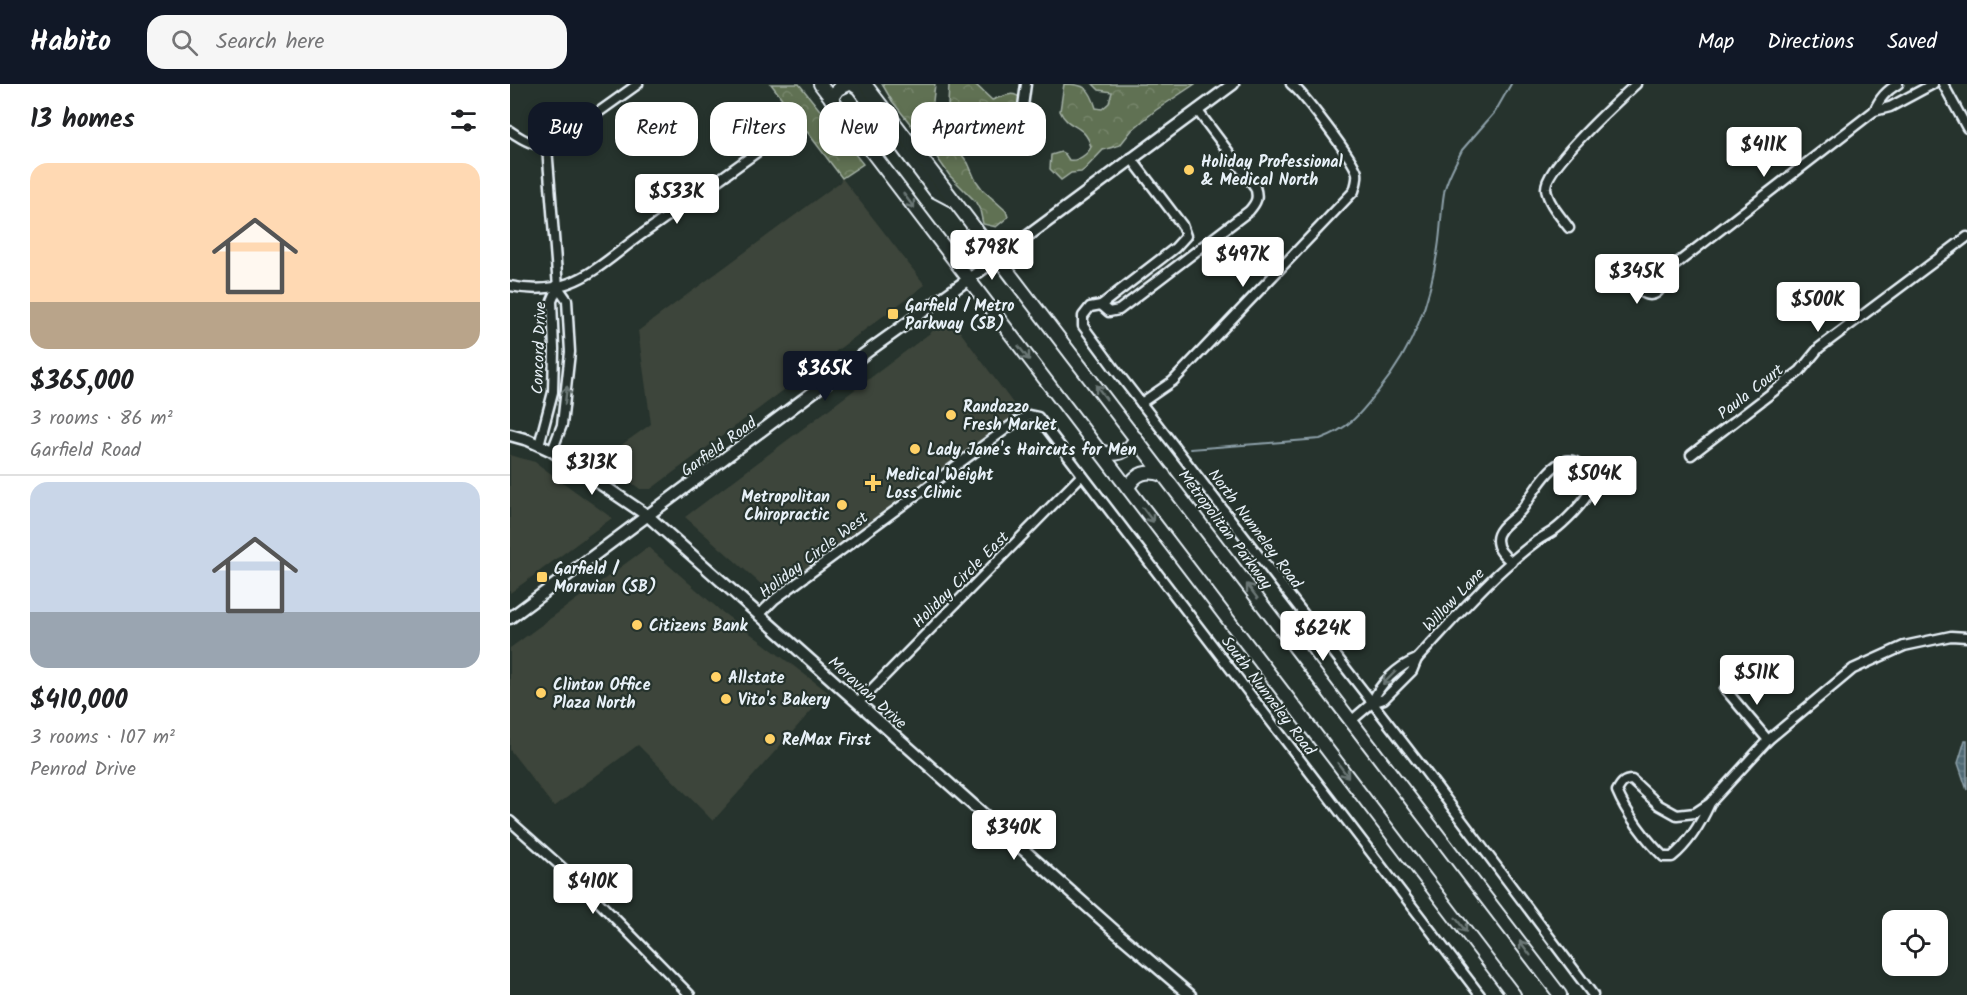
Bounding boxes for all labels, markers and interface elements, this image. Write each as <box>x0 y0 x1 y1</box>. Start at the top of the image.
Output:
search box <box>147 15 567 69</box>
text: Habito <box>30 20 111 65</box>
text: Search here <box>216 25 325 60</box>
icon: search <box>168 26 201 59</box>
text: Map <box>1698 26 1734 59</box>
text: Directions <box>1767 26 1854 59</box>
text: Saved <box>1887 26 1937 59</box>
text: 13 homes <box>30 99 135 141</box>
chip: Buy <box>528 102 603 156</box>
chip: Rent <box>615 102 698 156</box>
chip: Filters <box>710 102 807 156</box>
chip: New <box>819 102 899 156</box>
chip: Apartment <box>911 102 1046 156</box>
icon: filters <box>447 104 480 137</box>
pin: $411K <box>1722 127 1806 178</box>
text: $411K <box>1741 130 1787 162</box>
place label: Holiday Professional & Medical North <box>1201 150 1343 193</box>
marker: Holiday Professional & Medical North <box>1182 163 1196 177</box>
pin: $533K <box>635 174 719 225</box>
text: $533K <box>649 177 705 209</box>
one-way arrow <box>902 193 915 209</box>
icon: home <box>201 202 309 310</box>
pin: $798K <box>950 230 1034 281</box>
text: $798K <box>964 233 1020 265</box>
pin: $497K <box>1201 237 1285 288</box>
text: $497K <box>1216 240 1270 272</box>
pin: $345K <box>1595 254 1679 305</box>
text: $345K <box>1609 257 1665 289</box>
pin: $500K <box>1776 282 1860 333</box>
text: $500K <box>1791 285 1845 317</box>
place label: Garfield / Metro Parkway (SB) <box>905 294 1015 337</box>
street label: Concord Drive <box>525 301 554 395</box>
marker: Garfield / Metro Parkway (SB) <box>886 307 900 321</box>
one-way arrow <box>1018 345 1031 361</box>
pin: $365K <box>783 351 867 402</box>
text: $365K <box>797 354 853 386</box>
street label: Paula Court <box>1713 358 1790 426</box>
text: $365,000 <box>30 361 134 403</box>
one-way arrow <box>1094 384 1107 400</box>
one-way arrow <box>561 386 572 405</box>
place label: Randazzo Fresh Market <box>963 395 1058 438</box>
text: 3 rooms · 86 m² <box>30 403 173 435</box>
marker: Randazzo Fresh Market <box>944 408 958 422</box>
street label: Garfield Road <box>676 410 763 483</box>
text: Garfield Road <box>30 435 141 467</box>
place label: Lady Jane's Haircuts for Men <box>927 438 1137 463</box>
marker: Lady Jane's Haircuts for Men <box>908 442 922 456</box>
pin: $313K <box>550 445 634 496</box>
text: $313K <box>566 448 618 480</box>
pin: $504K <box>1553 456 1637 507</box>
text: $504K <box>1567 459 1623 491</box>
place label: Medical Weight Loss Clinic <box>886 463 994 506</box>
street label: North Nunneley Road <box>1201 464 1309 595</box>
street label: Metropolitan Parkway <box>1171 465 1279 596</box>
marker: Medical Weight Loss Clinic <box>864 474 882 492</box>
place label: Metropolitan Chiropractic <box>741 485 830 528</box>
marker: Metropolitan Chiropractic <box>835 498 849 512</box>
street label: Holiday Circle West <box>754 505 874 605</box>
one-way arrow <box>1142 506 1154 522</box>
icon: home <box>201 521 309 629</box>
street label: Holiday Circle East <box>907 525 1016 634</box>
place label: Garfield / Moravian (SB) <box>554 557 656 600</box>
street label: Willow Lane <box>1417 562 1491 638</box>
marker: Garfield / Moravian (SB) <box>535 570 549 584</box>
one-way arrow <box>1246 583 1258 599</box>
pin: $624K <box>1281 611 1365 662</box>
place label: Citizens Bank <box>649 614 748 639</box>
text: $624K <box>1294 614 1352 646</box>
marker: Citizens Bank <box>630 618 644 632</box>
street label: South Nunneley Road <box>1214 631 1322 762</box>
street label: Moravian Drive <box>822 651 912 736</box>
pin: $511K <box>1715 655 1799 706</box>
text: $511K <box>1734 658 1780 690</box>
place label: Allstate <box>728 666 785 691</box>
marker: Allstate <box>709 670 723 684</box>
one-way arrow <box>1382 671 1397 686</box>
place label: Clinton Office Plaza North <box>553 673 651 716</box>
text: $410,000 <box>30 680 128 722</box>
marker: Clinton Office Plaza North <box>534 686 548 700</box>
place label: Vito's Bakery <box>738 688 831 713</box>
marker: Vito's Bakery <box>719 692 733 706</box>
text: 3 rooms · 107 m² <box>30 722 175 754</box>
place label: Re/Max First <box>782 728 872 753</box>
marker: Re/Max First <box>763 732 777 746</box>
text: Penrod Drive <box>30 754 136 786</box>
one-way arrow <box>1336 762 1349 778</box>
pin: $340K <box>972 810 1056 861</box>
text: $340K <box>986 813 1042 845</box>
pin: $410K <box>551 864 635 915</box>
text: $410K <box>567 867 619 899</box>
map controls <box>1882 910 1948 976</box>
button: locate <box>1882 910 1948 976</box>
one-way arrow <box>1454 917 1467 933</box>
one-way arrow <box>1518 941 1531 957</box>

